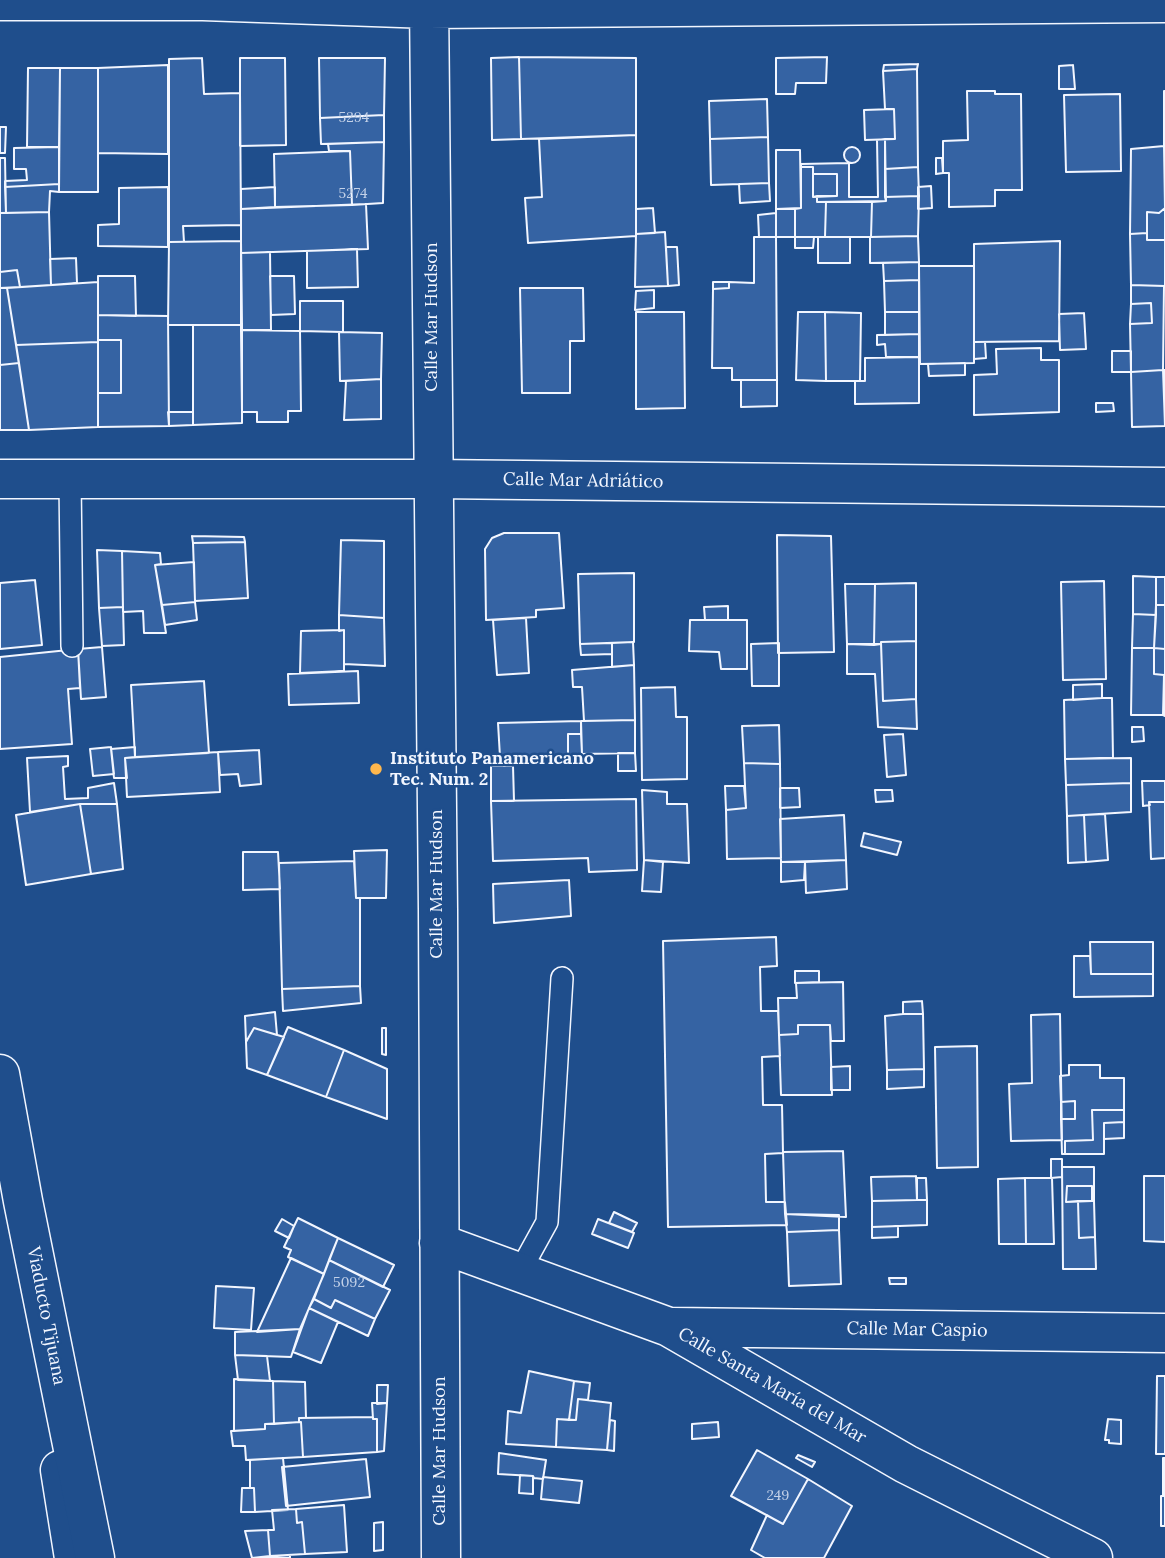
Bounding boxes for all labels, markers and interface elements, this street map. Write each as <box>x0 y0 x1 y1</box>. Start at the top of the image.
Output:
house number: 5294 <box>339 110 369 126</box>
house number: 5274 <box>339 186 367 202</box>
street label: Calle Mar Hudson <box>421 242 443 392</box>
street label: Calle Mar Adriático <box>503 469 663 493</box>
place label: Instituto Panamericano Tec. Num. 2 <box>390 748 594 790</box>
marker: Instituto Panamericano Tec. Num. 2 <box>368 761 384 777</box>
street label: Calle Mar Hudson <box>426 809 448 959</box>
street label: Viaducto Tijuana <box>22 1245 70 1387</box>
house number: 5092 <box>333 1275 365 1291</box>
street label: Calle Mar Caspio <box>846 1318 988 1342</box>
street label: Calle Santa María del Mar <box>674 1323 870 1449</box>
street label: Calle Mar Hudson <box>429 1376 451 1526</box>
house number: 249 <box>767 1488 789 1504</box>

